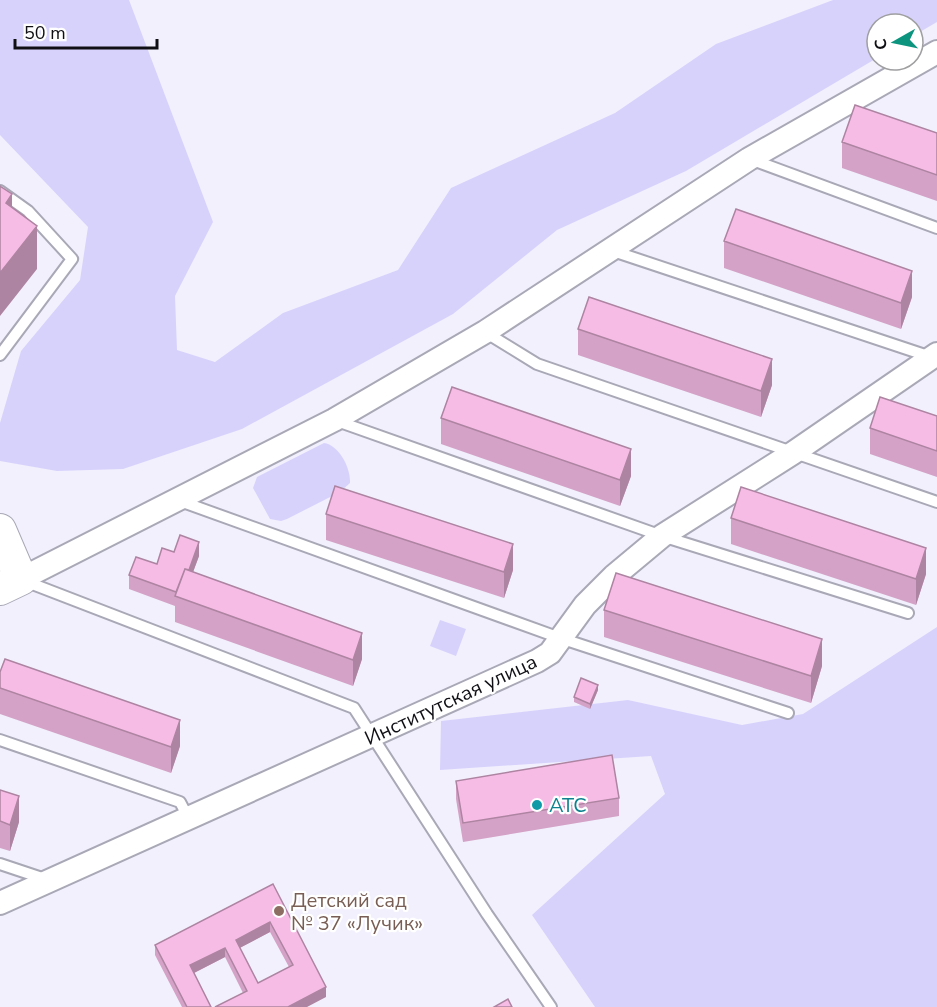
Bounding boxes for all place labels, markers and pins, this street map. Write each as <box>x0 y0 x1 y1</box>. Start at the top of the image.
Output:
place label: АТС <box>549 792 587 819</box>
marker: АТС <box>530 798 544 812</box>
place label: Детский сад № 37 «Лучик» <box>291 887 423 937</box>
marker: Детский сад № 37 «Лучик» <box>272 904 286 918</box>

